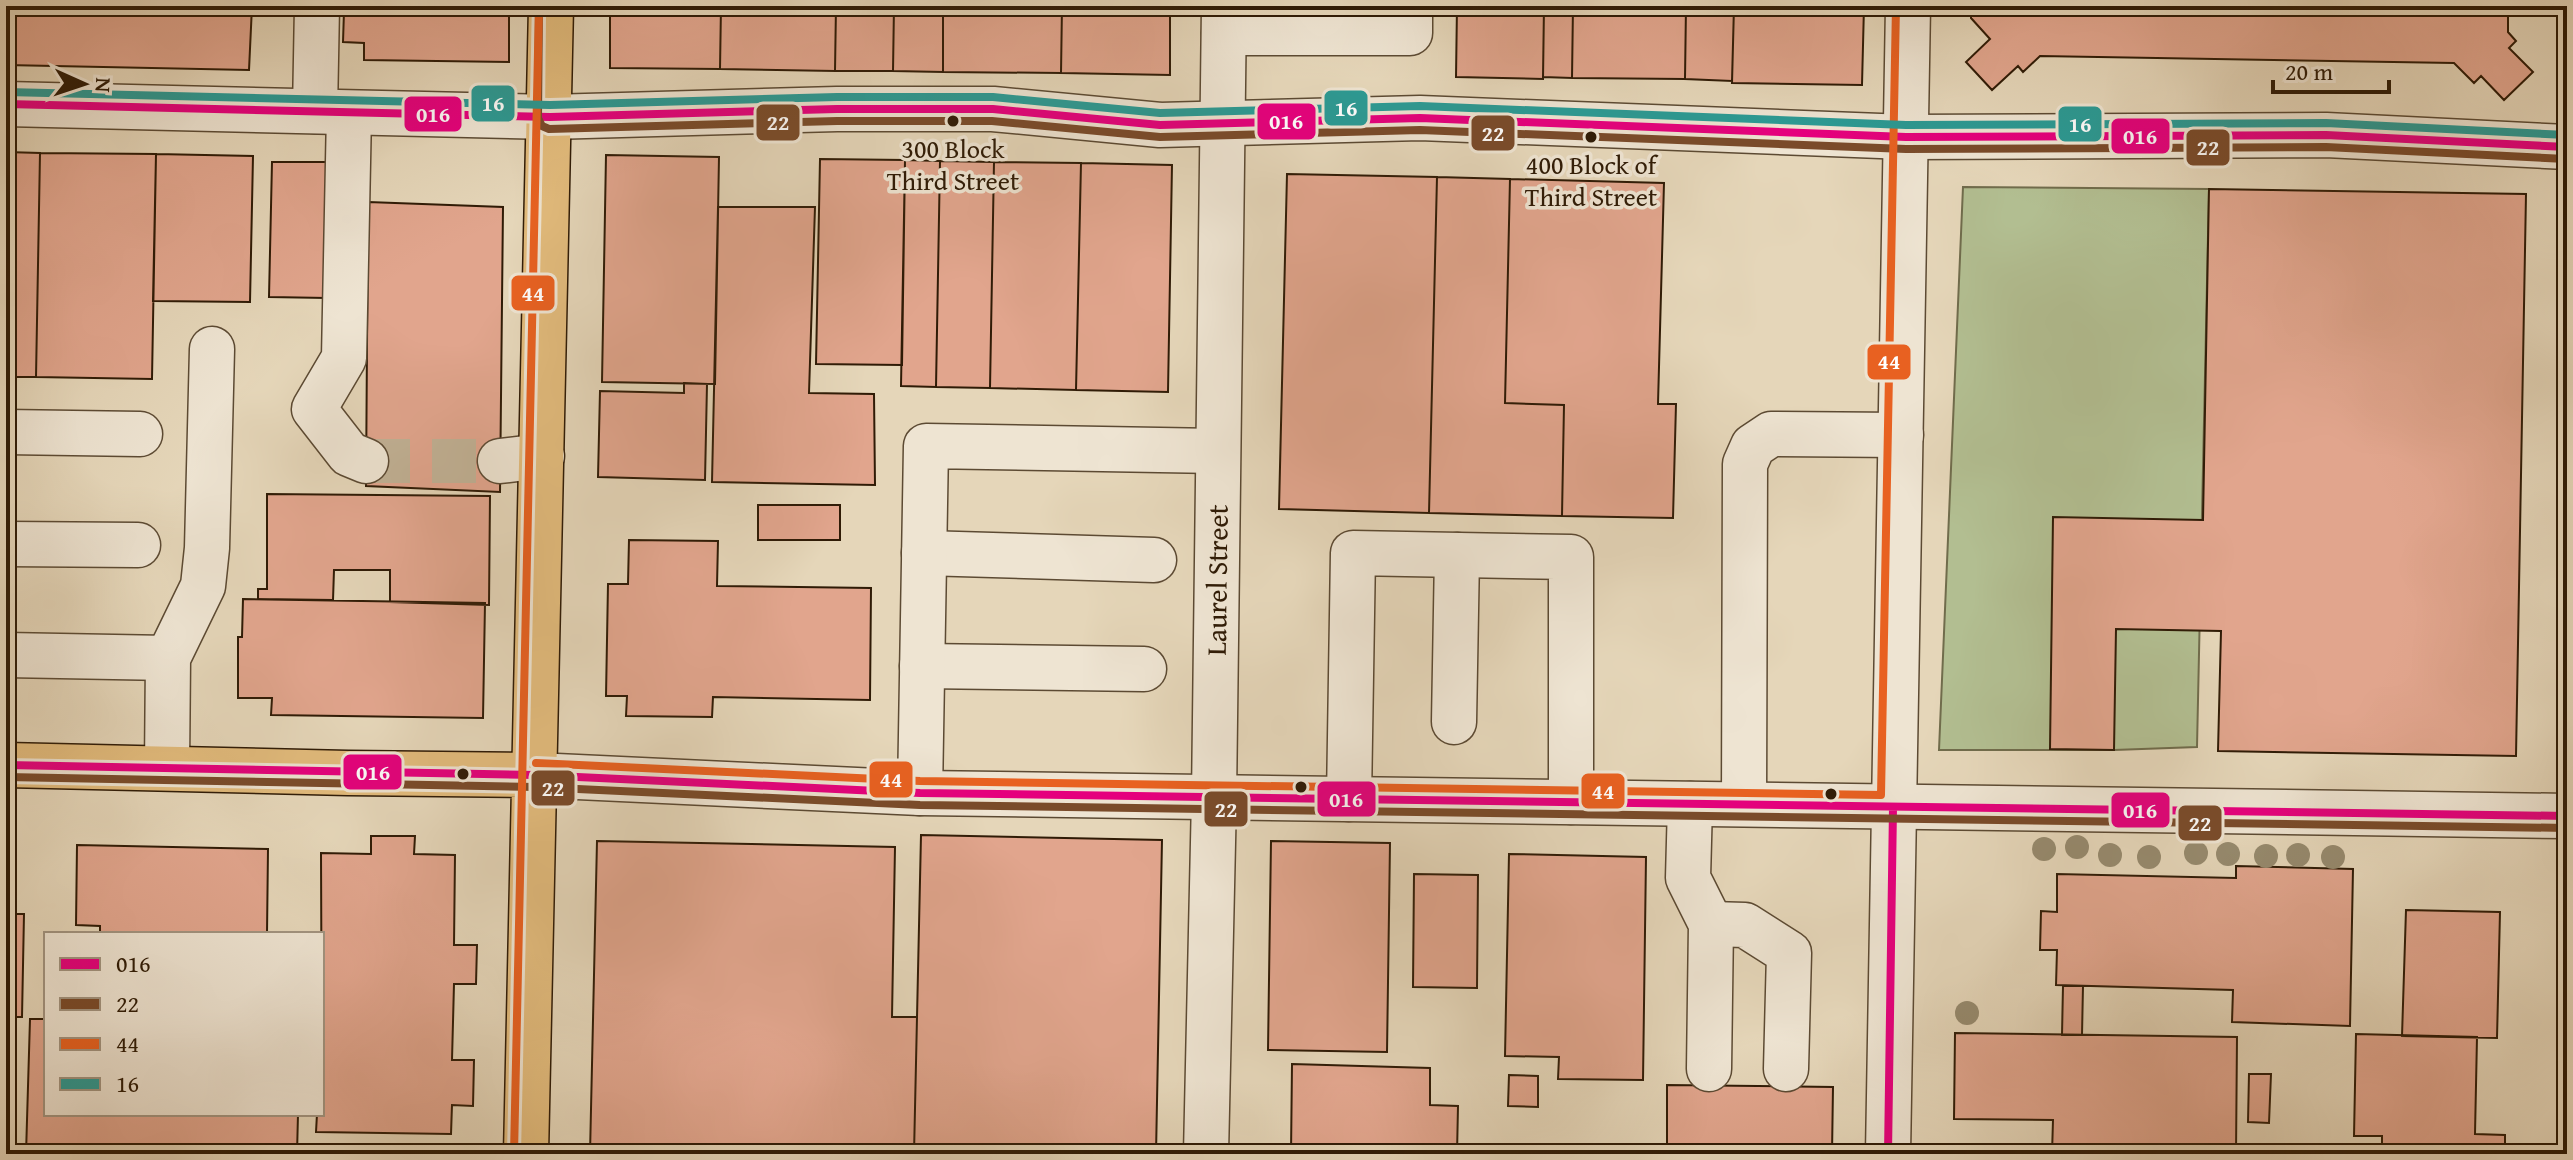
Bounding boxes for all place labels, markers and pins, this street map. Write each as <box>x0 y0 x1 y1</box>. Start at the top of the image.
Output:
marker: 300 Block Third Street <box>945 113 961 129</box>
place label: 300 Block Third Street <box>887 129 1019 200</box>
marker: 400 Block of Third Street <box>1583 129 1599 145</box>
place label: 400 Block of Third Street <box>1525 145 1659 216</box>
unlabelled marker <box>455 766 471 782</box>
unlabelled marker <box>1293 779 1309 795</box>
unlabelled marker <box>1823 786 1839 802</box>

